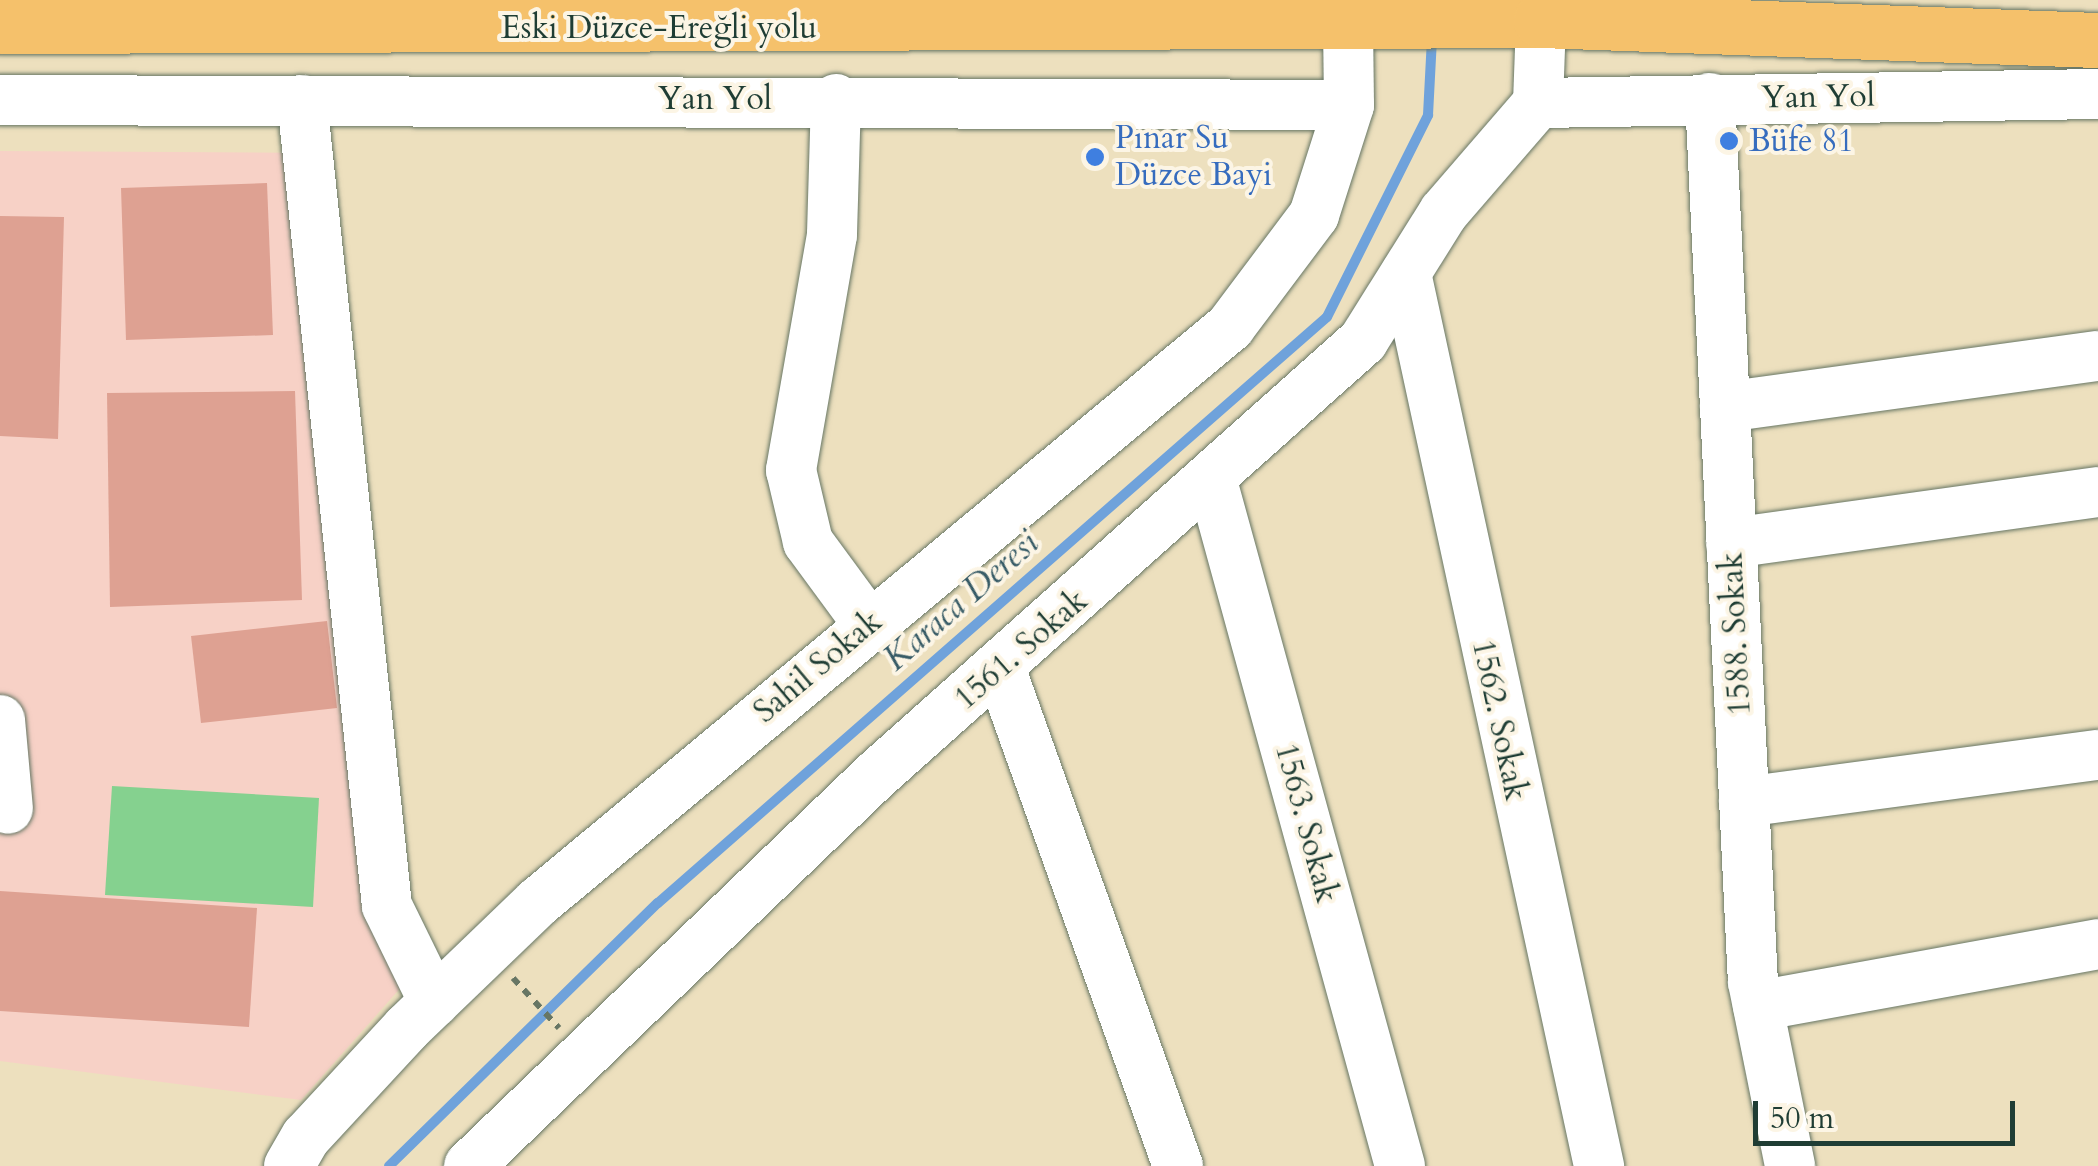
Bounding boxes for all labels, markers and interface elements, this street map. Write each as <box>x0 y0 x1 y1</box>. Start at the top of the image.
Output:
street label: Eski Düzce-Ereğli yolu <box>501 9 817 47</box>
street label: Yan Yol <box>1761 77 1875 117</box>
street label: Yan Yol <box>658 80 772 118</box>
place label: Pınar Su Düzce Bayi <box>1115 120 1272 195</box>
place label: Büfe 81 <box>1749 122 1854 160</box>
marker: Büfe 81 <box>1718 130 1740 152</box>
marker: Pınar Su Düzce Bayi <box>1084 146 1106 168</box>
water label: Karaca Deresi <box>875 522 1047 680</box>
street label: 1588. Sokak <box>1713 551 1759 717</box>
street label: 1561. Sokak <box>947 582 1095 718</box>
street label: Sahil Sokak <box>746 603 890 731</box>
street label: 1562. Sokak <box>1463 636 1535 804</box>
street label: 1563. Sokak <box>1266 739 1346 907</box>
scale bar <box>1758 1081 2020 1143</box>
text: 50 m <box>1770 1098 1834 1139</box>

